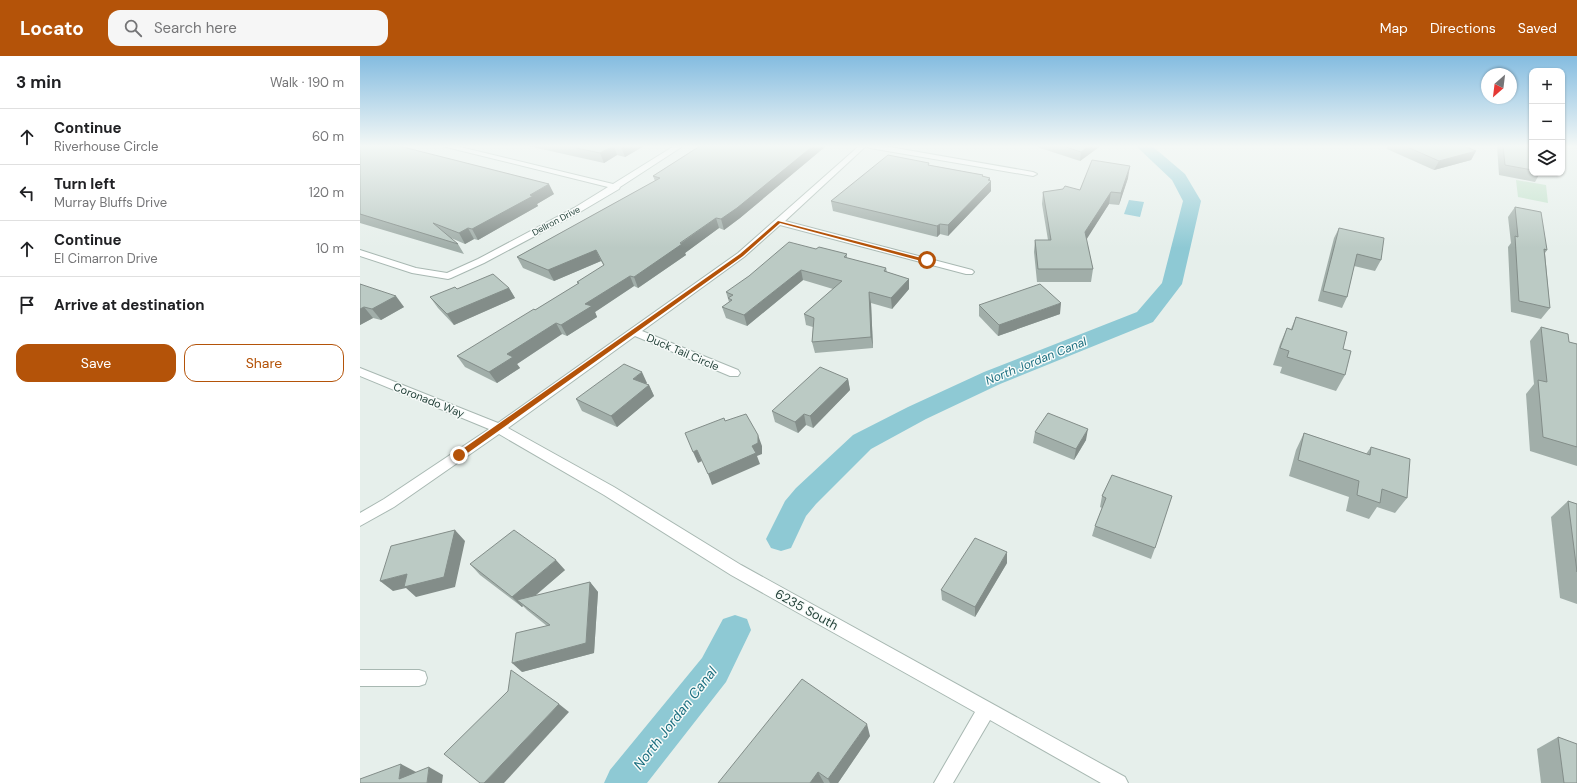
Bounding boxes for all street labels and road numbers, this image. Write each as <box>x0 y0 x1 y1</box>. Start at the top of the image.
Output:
street label: Dellron Drive <box>530 203 582 239</box>
street label: Duck Tail Circle <box>645 330 721 374</box>
street label: Coronado Way <box>391 379 467 421</box>
street label: 6235 South <box>772 585 841 634</box>

